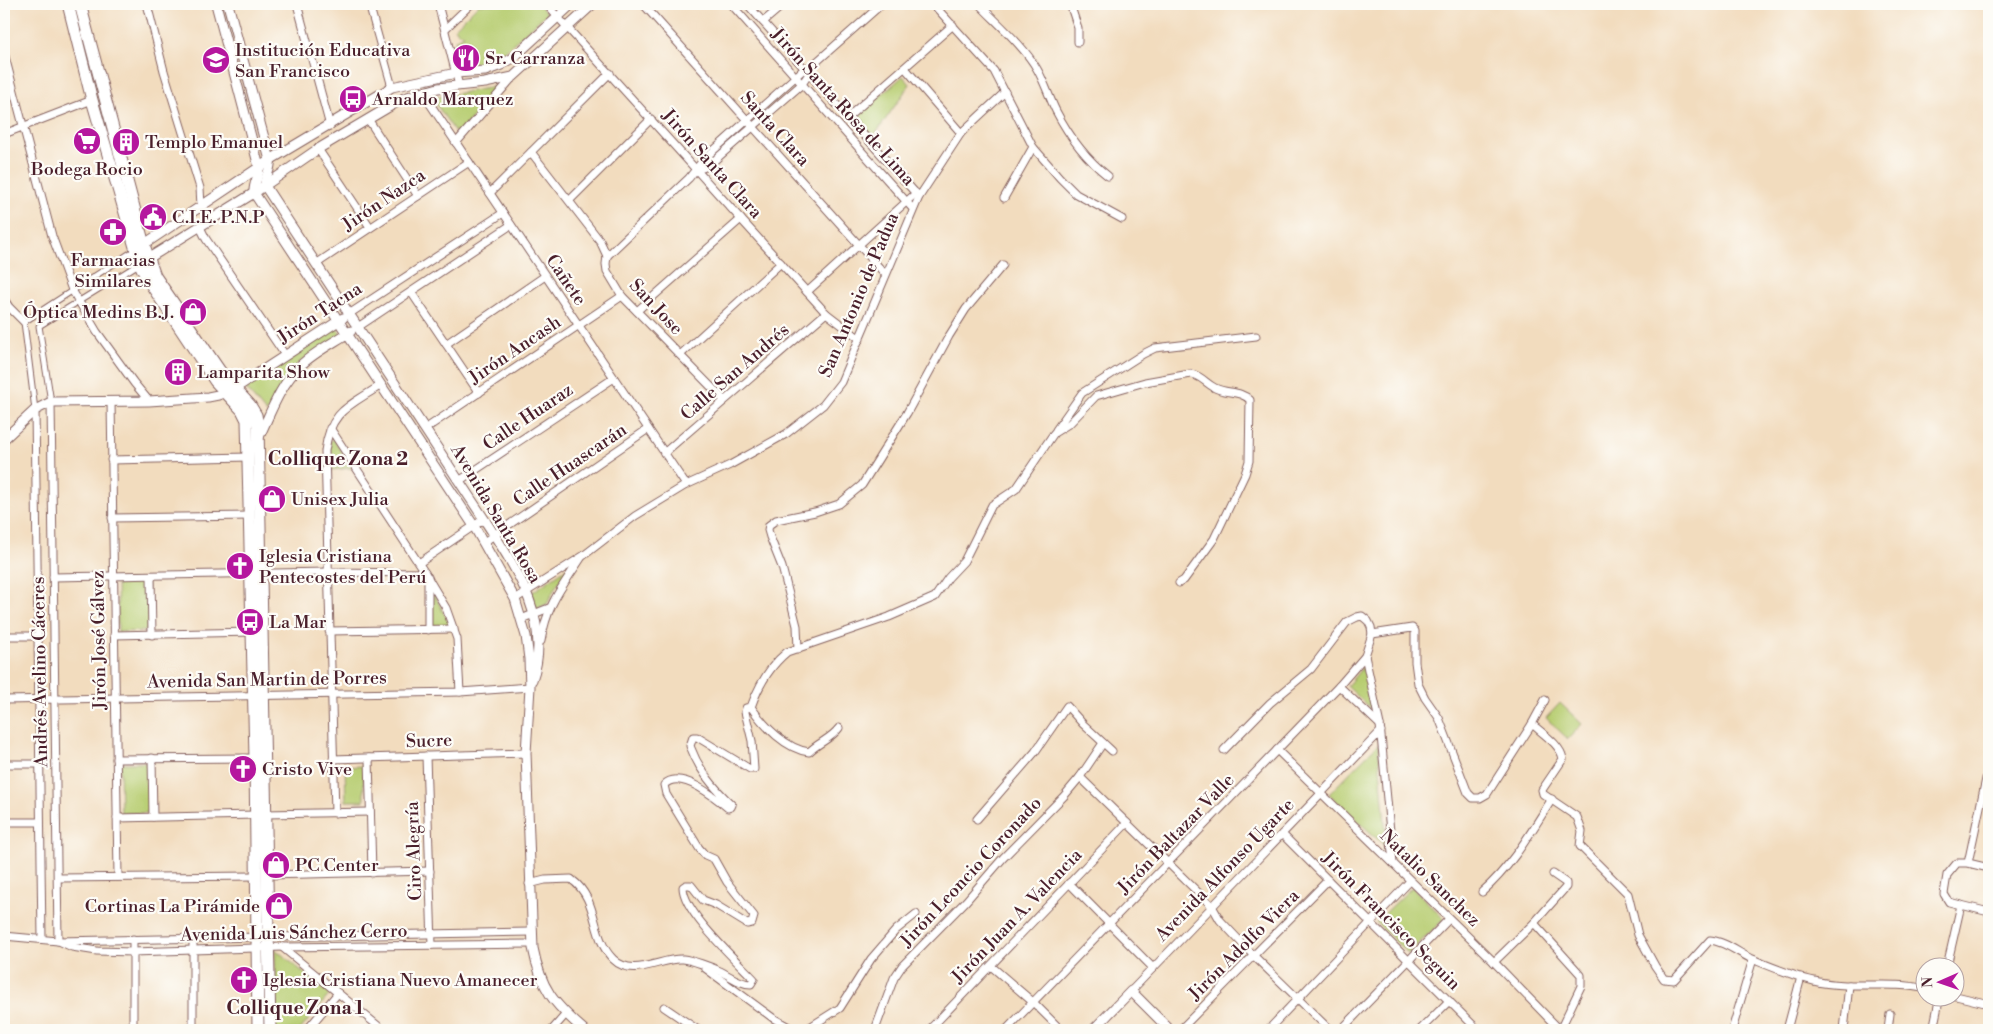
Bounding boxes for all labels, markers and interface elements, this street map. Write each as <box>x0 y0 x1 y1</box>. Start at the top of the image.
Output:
street label: Jirón Santa Rosa de Lima <box>765 22 921 191</box>
place label: Institución Educativa San Francisco <box>235 39 411 83</box>
restaurant icon: Sr. Carranza <box>451 43 481 73</box>
school or university icon: Institución Educativa San Francisco <box>201 45 231 75</box>
place label: Sr. Carranza <box>485 47 586 70</box>
bus stop icon: Arnaldo Marquez <box>338 84 368 114</box>
street label: Santa Clara <box>735 87 815 172</box>
place label: Arnaldo Marquez <box>371 88 513 111</box>
street label: Jirón Santa Clara <box>656 104 768 224</box>
supermarket icon: Bodega Rocio <box>72 126 102 156</box>
building icon: Templo Emanuel <box>111 127 141 157</box>
place label: Templo Emanuel <box>145 131 284 154</box>
place label: Bodega Rocio <box>30 158 143 181</box>
street label: Jirón Nazca <box>337 163 431 237</box>
public building icon: C.I.E. P.N.P <box>138 202 168 232</box>
place label: C.I.E. P.N.P <box>172 206 265 229</box>
street label: San Antonio de Padua <box>814 208 904 381</box>
pharmacy icon: Farmacias Similares <box>98 217 128 247</box>
place label: Farmacias Similares <box>71 249 156 293</box>
street label: Cañete <box>541 250 591 310</box>
street label: San Jose <box>624 274 688 340</box>
street label: Jirón Tacna <box>273 277 367 349</box>
shop icon: Óptica Medins B.J. <box>178 297 208 327</box>
place label: Óptica Medins B.J. <box>23 301 174 324</box>
street label: Jirón Ancash <box>464 311 566 390</box>
street label: Calle San Andrés <box>676 318 794 426</box>
building icon: Lamparita Show <box>163 357 193 387</box>
place label: Lamparita Show <box>197 361 330 384</box>
street label: Calle Huaraz <box>478 378 578 456</box>
street label: Calle Huascarán <box>509 418 632 512</box>
street label: Avenida Santa Rosa <box>445 439 547 588</box>
district label: Collique Zona 2 <box>268 447 408 471</box>
shop icon: Unisex Julia <box>257 484 287 514</box>
place label: Unisex Julia <box>291 488 389 511</box>
place label: Iglesia Cristiana Pentecostes del Perú <box>259 545 427 589</box>
church icon: Iglesia Cristiana Pentecostes del Perú <box>225 551 255 581</box>
street label: Jirón José Gálvez <box>86 570 112 711</box>
street label: Andrés Avelino Cáceres <box>27 576 53 769</box>
bus stop icon: La Mar <box>235 607 265 637</box>
place label: La Mar <box>269 611 327 634</box>
street label: Avenida San Martin de Porres <box>146 666 387 694</box>
street label: Sucre <box>405 729 453 753</box>
church icon: Cristo Vive <box>228 754 258 784</box>
place label: Cristo Vive <box>262 758 352 781</box>
street label: Jirón Baltazar Valle <box>1112 769 1239 900</box>
street label: Jirón Leoncio Coronado <box>895 792 1047 953</box>
street label: Avenida Alfonso Ugarte <box>1150 794 1299 947</box>
street label: Ciro Alegría <box>401 800 427 901</box>
street label: Natalio Sanchez <box>1375 824 1485 932</box>
street label: Jirón Juan A. Valencia <box>946 843 1088 989</box>
street label: Jirón Francisco Seguin <box>1316 846 1465 995</box>
shop icon: PC Center <box>261 850 291 880</box>
place label: PC Center <box>295 854 379 877</box>
street label: Jirón Adolfo Viera <box>1183 884 1305 1006</box>
shop icon: Cortinas La Pirámide <box>264 891 294 921</box>
place label: Cortinas La Pirámide <box>85 895 260 918</box>
street label: Avenida Luis Sánchez Cerro <box>179 920 408 946</box>
north arrow <box>1916 956 1966 1006</box>
church icon: Iglesia Cristiana Nuevo Amanecer <box>229 965 259 995</box>
place label: Iglesia Cristiana Nuevo Amanecer <box>263 969 538 992</box>
text: N <box>1919 977 1937 988</box>
district label: Collique Zona 1 <box>226 996 364 1020</box>

